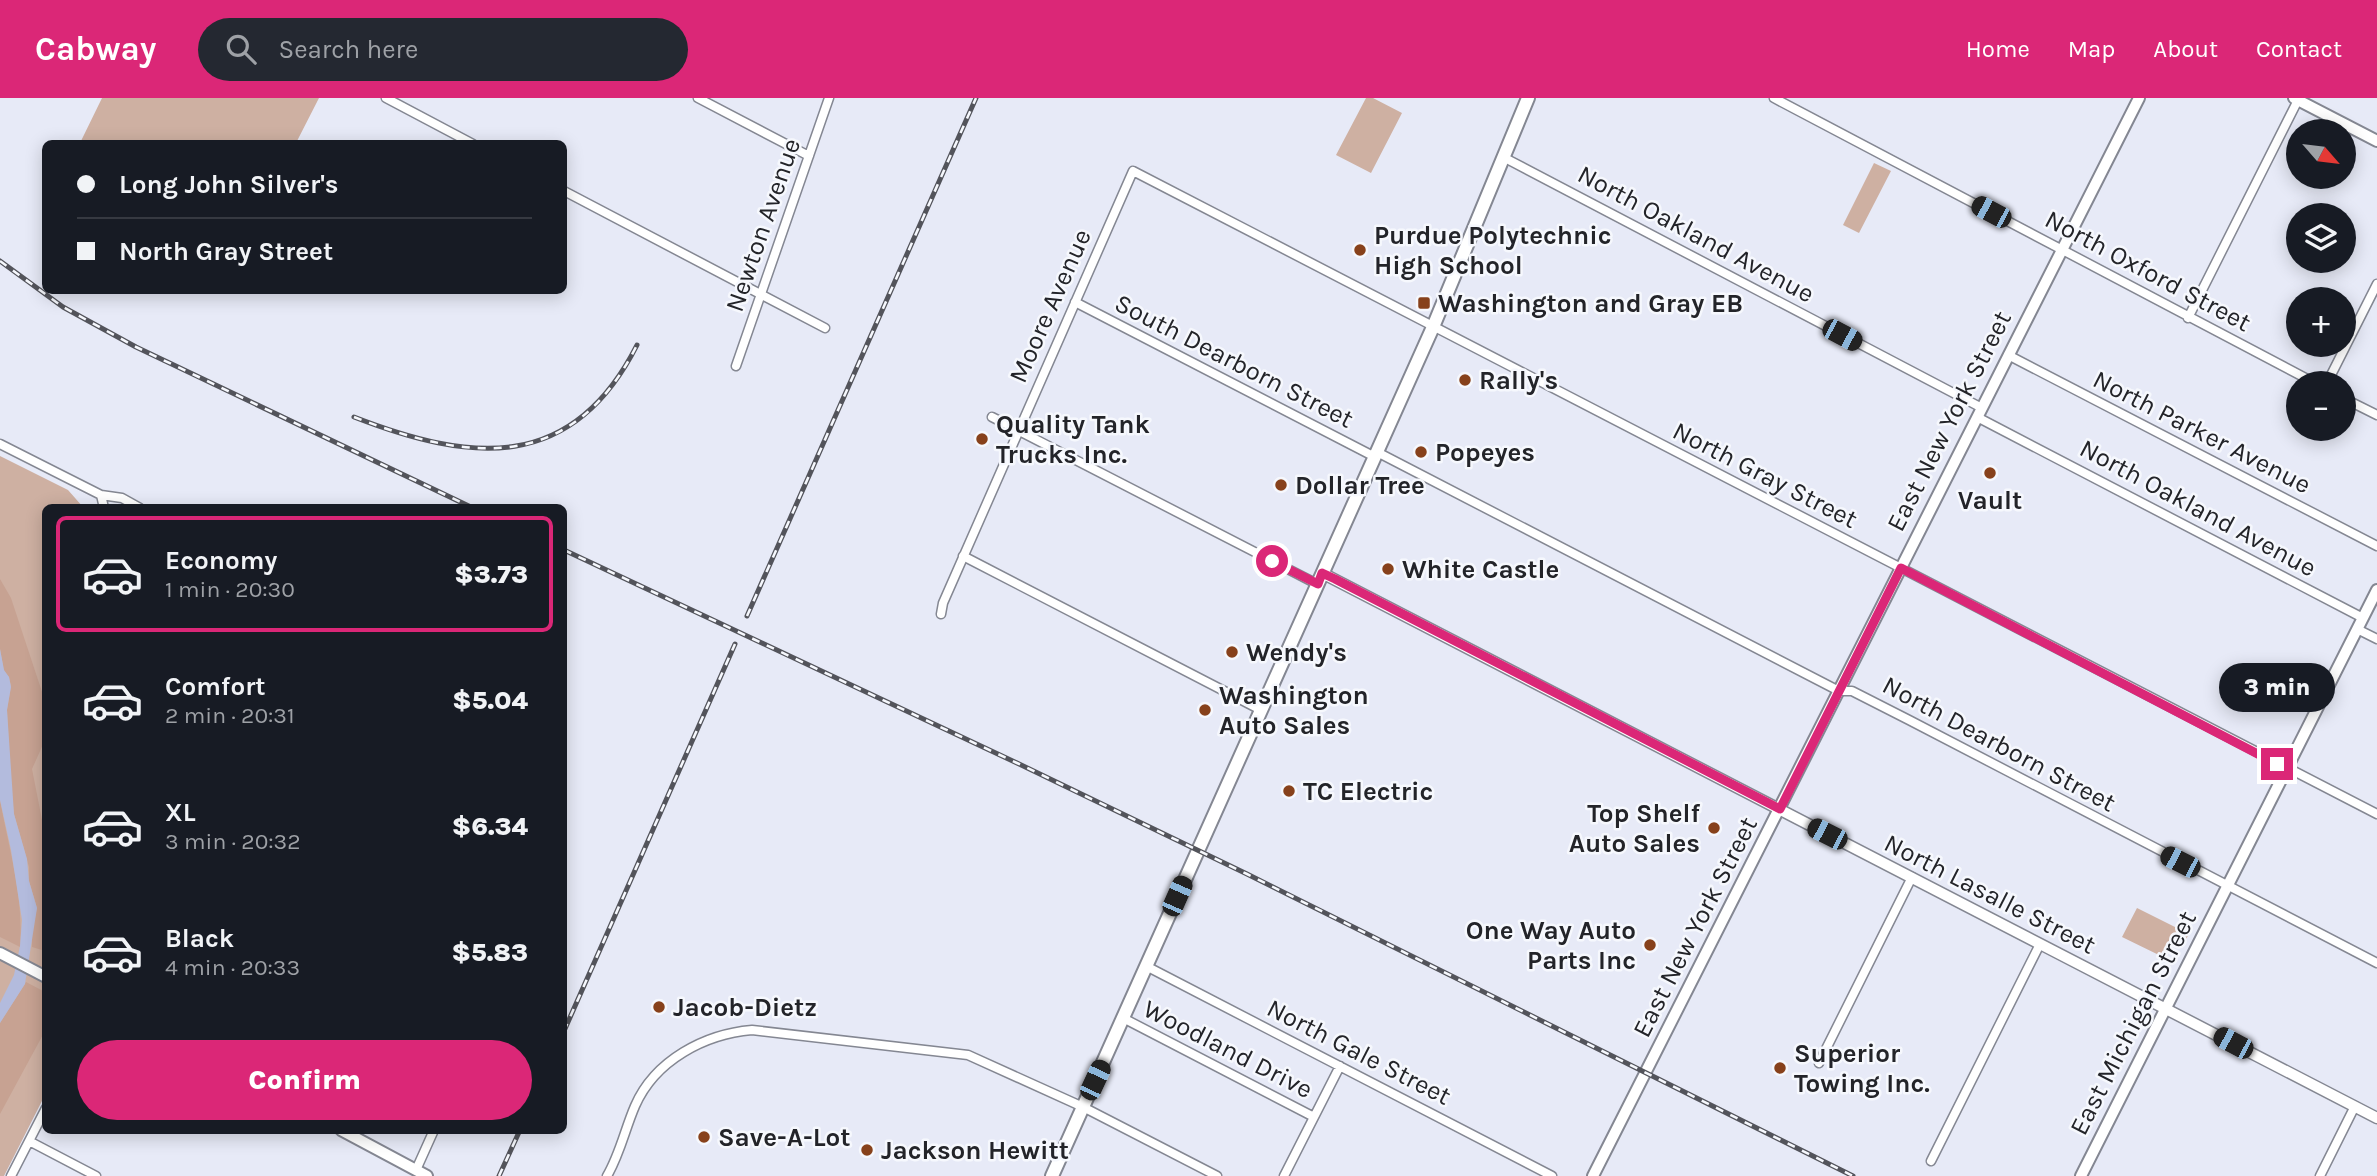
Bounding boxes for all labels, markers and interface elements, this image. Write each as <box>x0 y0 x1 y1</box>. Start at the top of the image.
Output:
search box <box>198 18 688 81</box>
text: Cabway <box>35 30 156 68</box>
icon: search <box>222 30 260 68</box>
text: Search here <box>278 34 418 65</box>
text: Home <box>1966 35 2030 63</box>
text: Map <box>2068 35 2115 63</box>
text: About <box>2153 35 2218 63</box>
text: Contact <box>2256 35 2342 63</box>
north arrow <box>2286 119 2356 189</box>
map controls <box>2286 119 2356 441</box>
street label: Newton Avenue <box>719 134 807 316</box>
street label: North Oakland Avenue <box>1573 159 1819 309</box>
text: Long John Silver's <box>119 169 339 200</box>
car <box>1968 193 2015 231</box>
button: layers <box>2286 203 2356 273</box>
street label: North Oxford Street <box>2040 204 2256 338</box>
place label: Purdue Polytechnic High School <box>1374 220 1612 281</box>
street label: Moore Avenue <box>1002 224 1098 388</box>
text: North Gray Street <box>119 236 333 267</box>
marker: Purdue Polytechnic High School <box>1352 242 1368 258</box>
street label: South Dearborn Street <box>1109 287 1359 435</box>
button: + <box>2286 287 2356 357</box>
place label: Washington and Gray EB <box>1438 288 1743 319</box>
marker: Washington and Gray EB <box>1416 295 1432 311</box>
street label: East New York Street <box>1880 305 2018 536</box>
car <box>1819 316 1866 354</box>
street label: North Parker Avenue <box>2088 364 2316 500</box>
place label: Rally's <box>1479 365 1558 396</box>
button: − <box>2286 371 2356 441</box>
marker: Rally's <box>1457 372 1473 388</box>
place label: Quality Tank Trucks Inc. <box>996 409 1150 470</box>
street label: North Gray Street <box>1667 415 1863 535</box>
marker: Quality Tank Trucks Inc. <box>974 431 990 447</box>
street label: North Oakland Avenue <box>2075 433 2321 583</box>
place label: Popeyes <box>1435 437 1535 468</box>
marker: Popeyes <box>1413 444 1429 460</box>
marker: Vault <box>1982 465 1998 481</box>
place label: Dollar Tree <box>1295 470 1425 501</box>
marker: Dollar Tree <box>1273 477 1289 493</box>
place label: Vault <box>1958 485 2022 516</box>
icon: car <box>81 543 144 606</box>
text: Economy <box>165 545 277 576</box>
route start <box>1256 545 1288 577</box>
place label: White Castle <box>1402 554 1559 585</box>
text: $3.73 <box>454 559 528 590</box>
marker: White Castle <box>1380 561 1396 577</box>
text: 1 min · 20:30 <box>165 576 295 603</box>
place label: Wendy's <box>1246 637 1347 668</box>
marker: Wendy's <box>1224 644 1240 660</box>
callout: 3 min <box>2219 662 2335 712</box>
icon: car <box>81 669 144 732</box>
street label: North Dearborn Street <box>1877 669 2121 819</box>
text: Comfort <box>165 671 266 702</box>
text: 3 min <box>2244 674 2310 701</box>
place label: Washington Auto Sales <box>1219 680 1369 741</box>
text: $5.04 <box>452 685 528 716</box>
text: 2 min · 20:31 <box>165 702 295 729</box>
marker: Washington Auto Sales <box>1197 702 1213 718</box>
route end <box>2261 748 2293 780</box>
place label: TC Electric <box>1303 776 1433 807</box>
marker: TC Electric <box>1281 783 1297 799</box>
icon: car <box>81 795 144 858</box>
text: XL <box>165 797 196 828</box>
place label: Top Shelf Auto Sales <box>1569 798 1700 859</box>
text: $6.34 <box>452 811 528 842</box>
street label: East New York Street <box>1626 811 1764 1042</box>
car <box>1804 815 1851 853</box>
marker: Top Shelf Auto Sales <box>1706 820 1722 836</box>
street label: North Lasalle Street <box>1879 827 2101 961</box>
text: 3 min · 20:32 <box>165 828 301 855</box>
car <box>2157 843 2204 881</box>
car <box>1159 873 1196 919</box>
street label: East Michigan Street <box>2063 906 2203 1140</box>
place label: One Way Auto Parts Inc <box>1466 915 1636 976</box>
icon: car <box>81 921 144 984</box>
text: Black <box>165 923 234 954</box>
text: $5.83 <box>452 937 528 968</box>
marker: One Way Auto Parts Inc <box>1642 937 1658 953</box>
text: 4 min · 20:33 <box>165 954 300 981</box>
place label: Jacob-Dietz <box>673 992 817 1023</box>
street label: North Gale Street <box>1262 992 1456 1112</box>
street label: Woodland Drive <box>1138 993 1318 1105</box>
marker: Jacob-Dietz <box>651 999 667 1015</box>
car <box>2210 1024 2257 1062</box>
place label: Superior Towing Inc. <box>1794 1038 1930 1099</box>
button: Confirm <box>77 1040 532 1120</box>
car <box>1077 1057 1114 1103</box>
marker: Superior Towing Inc. <box>1772 1060 1788 1076</box>
place label: Save-A-Lot <box>718 1122 851 1153</box>
marker: Save-A-Lot <box>696 1129 712 1145</box>
place label: Jackson Hewitt <box>881 1135 1069 1166</box>
marker: Jackson Hewitt <box>859 1142 875 1158</box>

